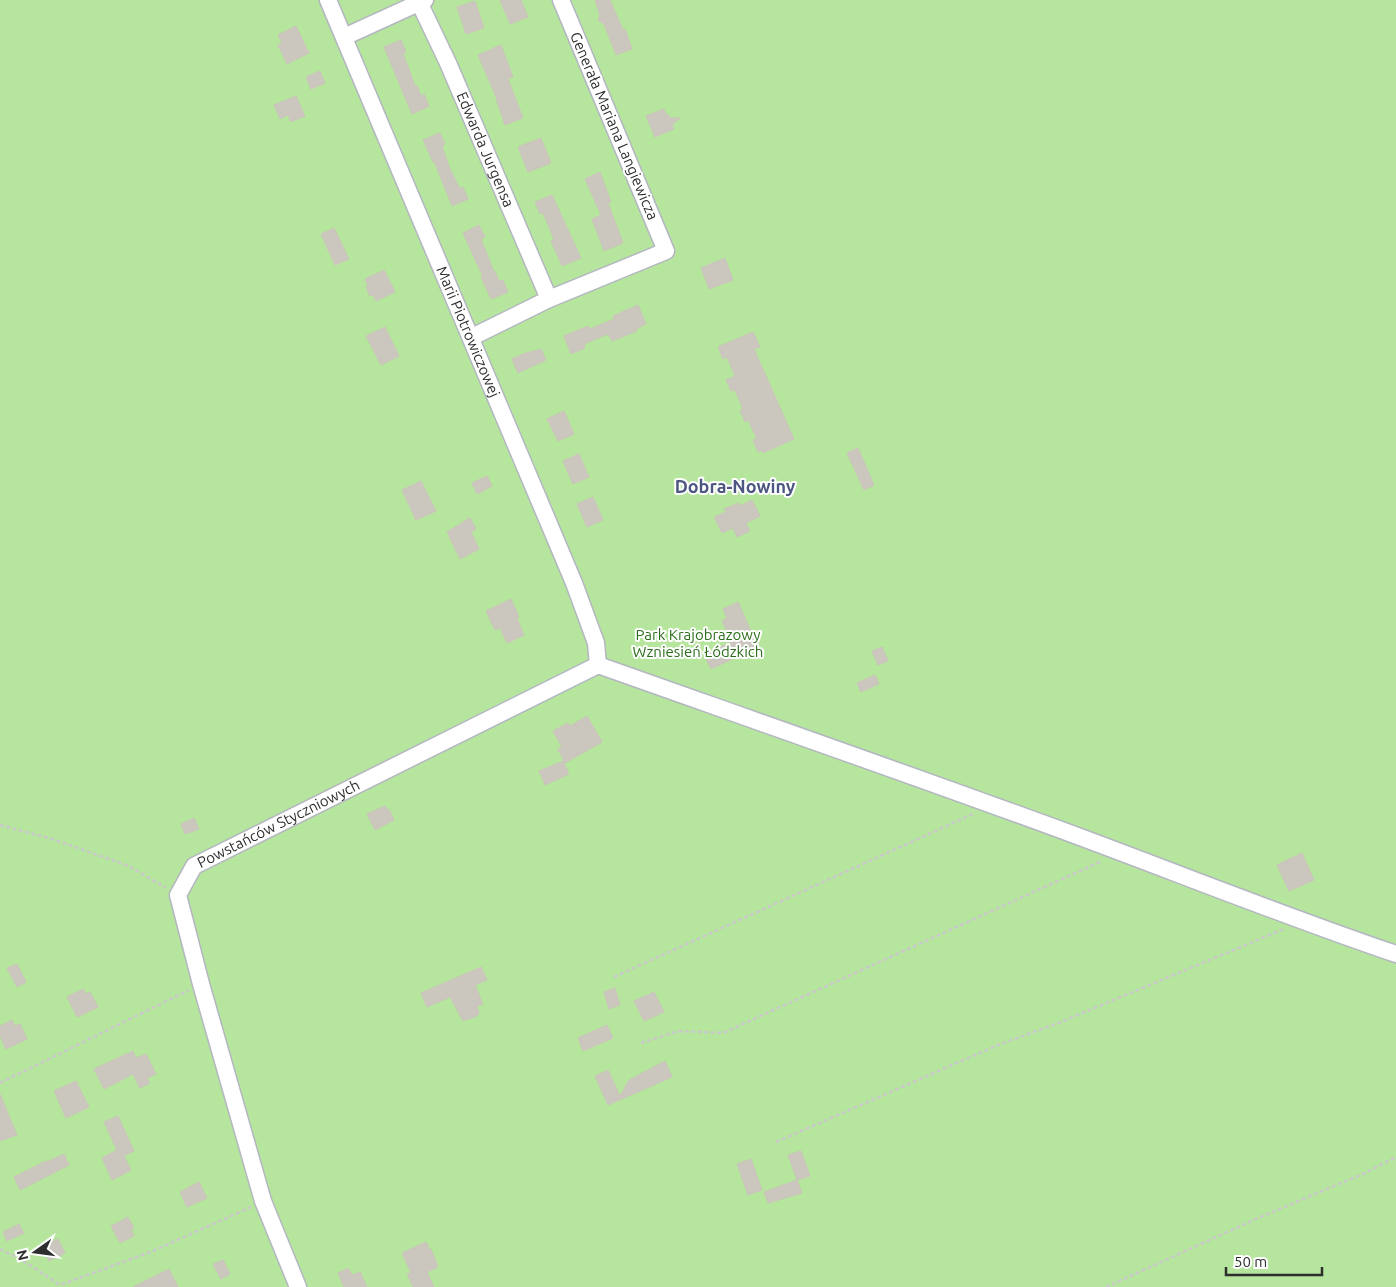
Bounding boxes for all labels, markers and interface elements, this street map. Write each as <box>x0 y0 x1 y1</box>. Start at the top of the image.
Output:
street label: Generała Mariana Langiewicza <box>567 29 662 222</box>
street label: Edwarda Jurgensa <box>453 89 518 209</box>
street label: Marii Piotrowiczowej <box>433 264 504 399</box>
district label: Dobra-Nowiny <box>675 476 796 496</box>
park label: Park Krajobrazowy Wzniesień Łódzkich <box>633 626 763 660</box>
street label: Powstańców Styczniowych <box>194 776 362 871</box>
north arrow <box>10 1227 60 1277</box>
scale bar <box>1226 1244 1322 1276</box>
text: N <box>13 1248 31 1262</box>
text: 50 m <box>1234 1253 1267 1270</box>

